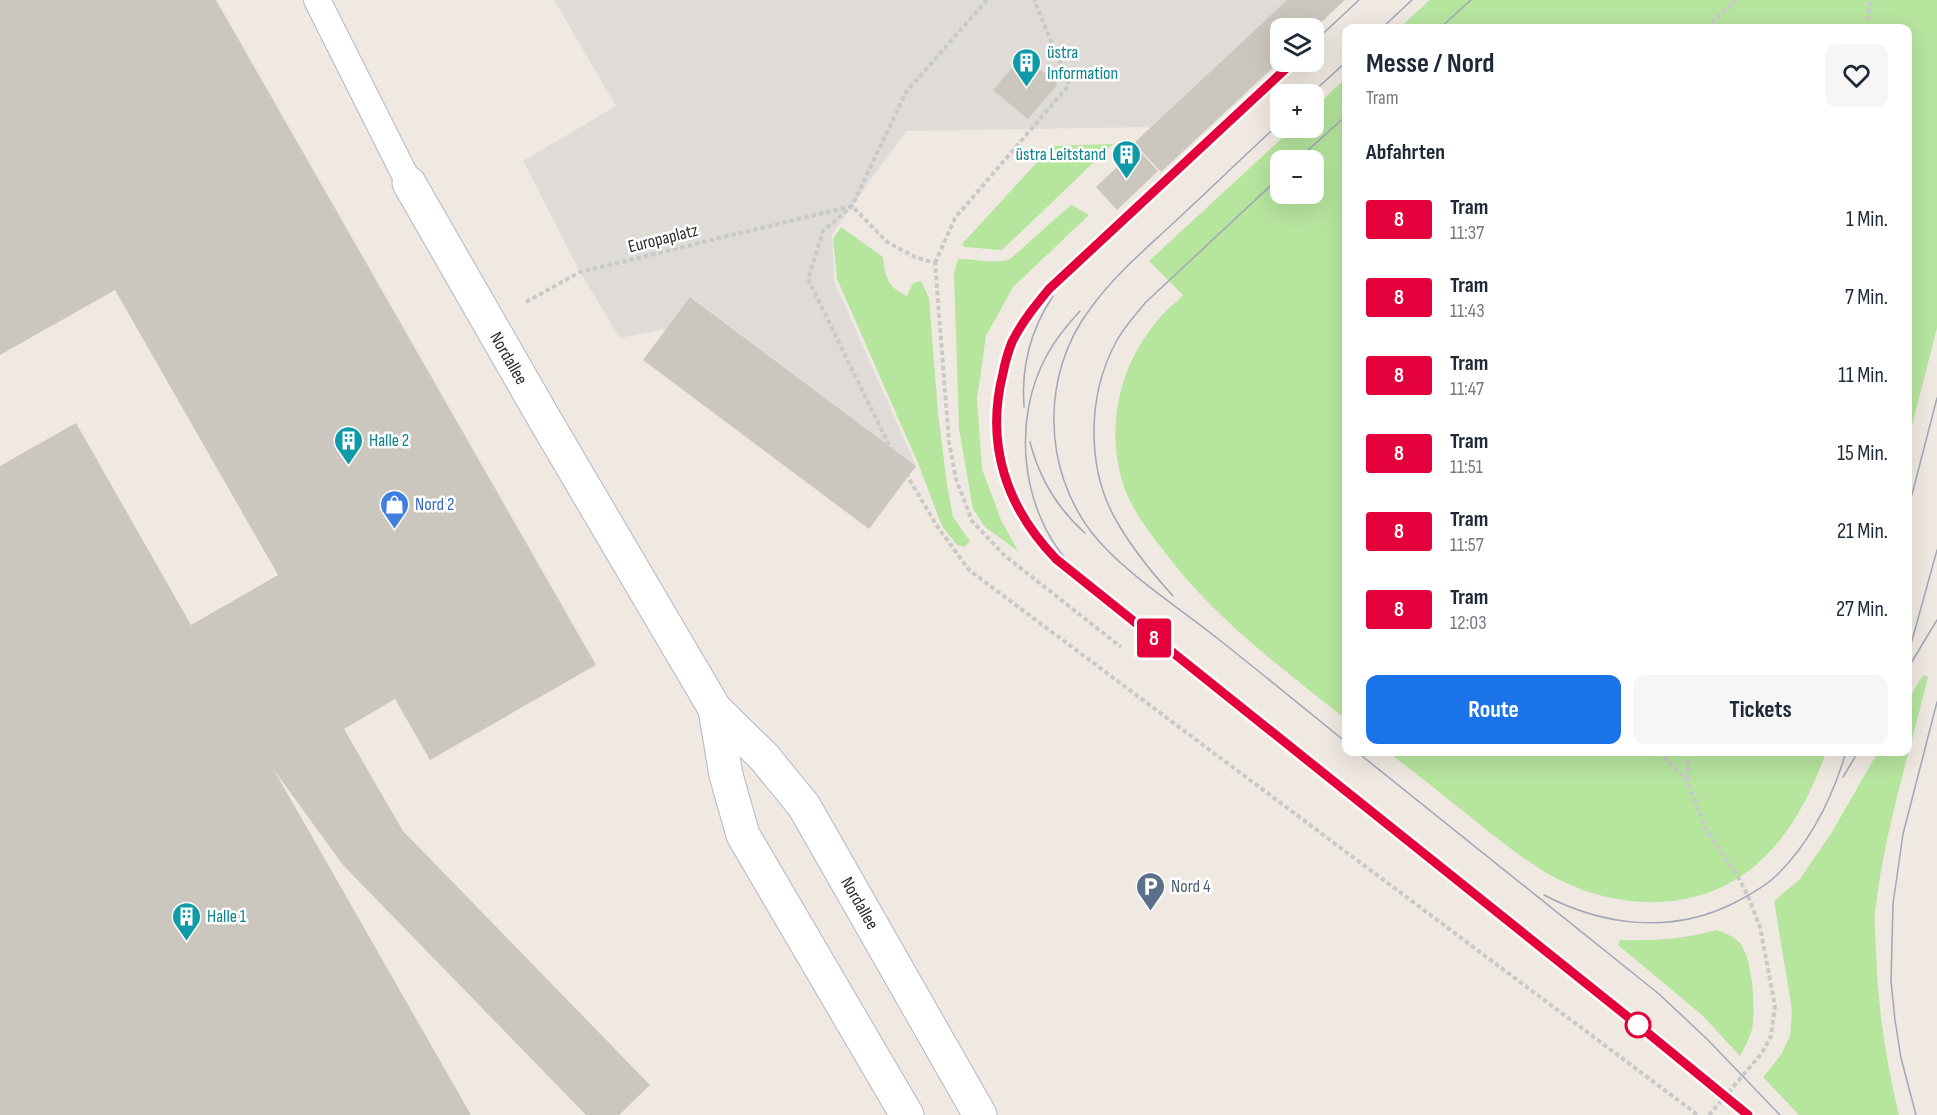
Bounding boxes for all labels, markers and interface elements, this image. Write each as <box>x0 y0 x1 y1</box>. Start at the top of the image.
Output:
map controls <box>1270 18 1324 204</box>
button: layers <box>1270 18 1324 72</box>
place label: üstra Information <box>1047 42 1118 84</box>
button: heart <box>1825 44 1888 107</box>
building icon: üstra Information <box>1010 46 1042 88</box>
text: Messe / Nord <box>1366 47 1495 80</box>
button: + <box>1270 84 1324 138</box>
text: Tram <box>1366 86 1399 110</box>
building icon: üstra Leitstand <box>1111 138 1143 180</box>
text: Abfahrten <box>1366 139 1445 166</box>
place label: üstra Leitstand <box>1015 144 1106 165</box>
button: − <box>1270 150 1324 204</box>
text: Tram <box>1450 194 1488 221</box>
text: 1 Min. <box>1846 206 1888 233</box>
text: 8 <box>1394 207 1404 232</box>
street label: Europaplatz <box>626 220 701 257</box>
text: 11:37 <box>1450 221 1484 245</box>
text: Tram <box>1450 272 1488 299</box>
text: 7 Min. <box>1845 284 1888 311</box>
text: 8 <box>1394 285 1404 310</box>
text: 11:43 <box>1450 299 1485 323</box>
street label: Nordallee <box>485 328 532 388</box>
text: Tram <box>1450 350 1488 377</box>
text: 11 Min. <box>1838 362 1888 389</box>
text: 8 <box>1394 363 1404 388</box>
text: 11:47 <box>1450 377 1484 401</box>
building icon: Halle 2 <box>332 424 364 466</box>
text: Tram <box>1450 428 1488 455</box>
place label: Halle 2 <box>369 430 409 451</box>
text: 15 Min. <box>1837 440 1888 467</box>
text: 8 <box>1394 441 1404 466</box>
text: 11:51 <box>1450 455 1483 479</box>
shop icon: Nord 2 <box>378 488 410 530</box>
place label: Nord 2 <box>415 494 454 515</box>
text: Tram <box>1450 506 1488 533</box>
text: 21 Min. <box>1837 518 1888 545</box>
text: 8 <box>1394 519 1404 544</box>
text: 11:57 <box>1450 533 1484 557</box>
text: Tram <box>1450 584 1488 611</box>
text: 27 Min. <box>1836 596 1888 623</box>
text: 8 <box>1394 597 1404 622</box>
text: 12:03 <box>1450 611 1487 635</box>
line badge: 8 <box>1134 618 1174 658</box>
text: 8 <box>1149 626 1159 651</box>
button: Route <box>1366 675 1621 744</box>
button: Tickets <box>1633 675 1888 744</box>
parking icon: Nord 4 <box>1134 870 1166 912</box>
street label: Nordallee <box>836 873 883 933</box>
place label: Nord 4 <box>1171 876 1211 897</box>
building icon: Halle 1 <box>170 900 202 942</box>
place label: Halle 1 <box>207 906 247 927</box>
unlabelled marker <box>1625 1012 1651 1038</box>

